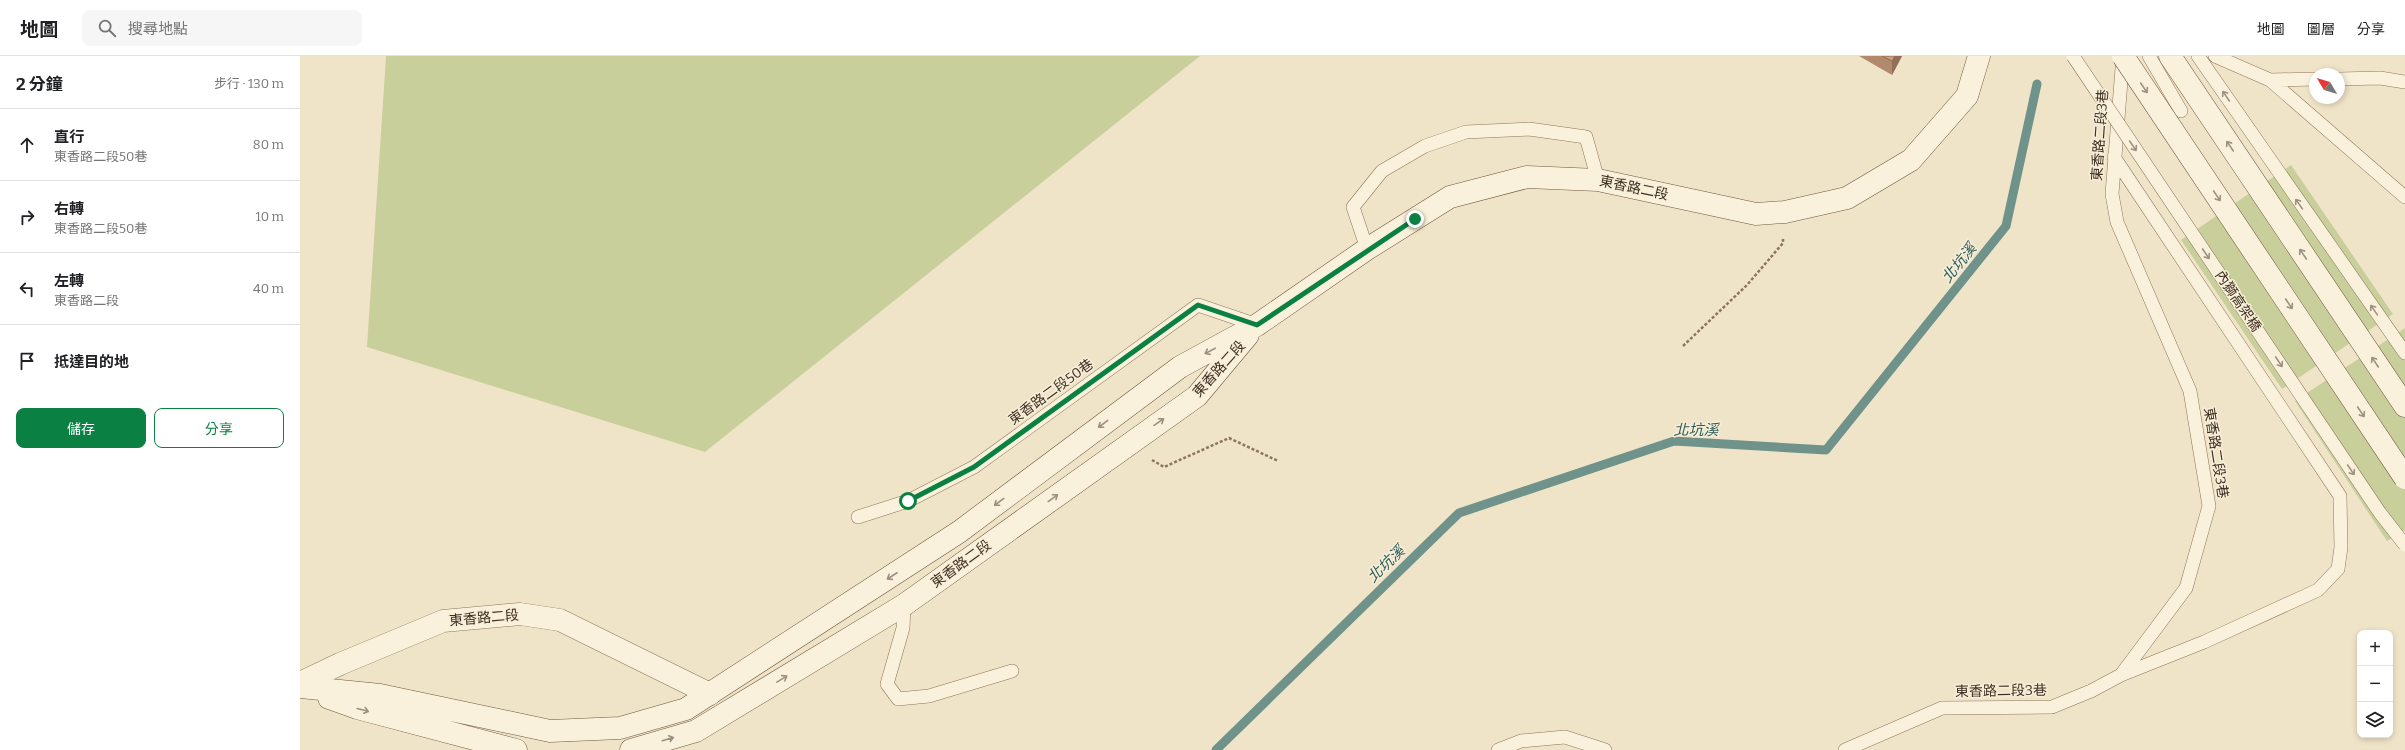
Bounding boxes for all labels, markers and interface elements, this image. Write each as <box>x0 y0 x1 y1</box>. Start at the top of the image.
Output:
search box <box>82 10 362 46</box>
icon: search <box>96 17 118 39</box>
text: 地圖 <box>20 18 58 41</box>
text: 搜尋地點 <box>128 20 188 38</box>
text: 地圖 <box>2257 21 2285 38</box>
text: 圖層 <box>2307 21 2335 38</box>
text: 分享 <box>2357 21 2385 38</box>
north arrow <box>2309 68 2345 104</box>
text: 2 分鐘 <box>16 74 63 95</box>
text: 步行 · 130 m <box>214 76 284 91</box>
one-way arrow <box>2140 83 2148 94</box>
street label: 東香路二段3巷 <box>2088 89 2112 181</box>
one-way arrow <box>2222 91 2230 102</box>
text: 直行 <box>54 128 84 146</box>
icon: ahead <box>16 134 38 156</box>
text: 80 m <box>253 137 284 152</box>
one-way arrow <box>2129 141 2138 152</box>
one-way arrow <box>2226 141 2234 152</box>
text: 東香路二段50巷 <box>54 149 147 164</box>
street label: 東香路二段 <box>1598 172 1670 204</box>
one-way arrow <box>2212 191 2221 202</box>
one-way arrow <box>2295 198 2303 209</box>
text: 右轉 <box>54 200 84 218</box>
icon: right <box>16 206 38 228</box>
text: 10 m <box>255 209 284 224</box>
route end <box>1406 210 1424 228</box>
text: 東香路二段50巷 <box>54 221 147 236</box>
water label: 北坑溪 <box>1938 238 1981 286</box>
one-way arrow <box>2202 249 2210 260</box>
one-way arrow <box>2299 249 2307 260</box>
street label: 內獅高架橋 <box>2211 267 2265 335</box>
text: 左轉 <box>54 272 84 290</box>
icon: left <box>16 278 38 300</box>
text: 40 m <box>253 281 284 296</box>
text: 東香路二段 <box>54 293 119 308</box>
one-way arrow <box>2285 299 2293 310</box>
one-way arrow <box>2370 304 2378 315</box>
street label: 東香路二段 <box>1189 337 1249 401</box>
one-way arrow <box>1205 347 1217 355</box>
icon: arrive <box>16 350 38 372</box>
text: 抵達目的地 <box>54 353 129 371</box>
street label: 東香路二段50巷 <box>1005 356 1097 428</box>
one-way arrow <box>2275 356 2283 368</box>
one-way arrow <box>2371 356 2379 367</box>
street label: 東香路二段3巷 <box>2200 406 2232 500</box>
one-way arrow <box>2357 407 2365 418</box>
button: 儲存 <box>16 408 146 448</box>
button: 分享 <box>154 408 284 448</box>
one-way arrow <box>1153 418 1164 426</box>
one-way arrow <box>1098 420 1109 428</box>
water label: 北坑溪 <box>1673 421 1720 439</box>
one-way arrow <box>2347 464 2355 475</box>
route start <box>899 492 917 510</box>
one-way arrow <box>1047 494 1058 502</box>
one-way arrow <box>994 498 1005 506</box>
street label: 東香路二段 <box>928 537 994 591</box>
water label: 北坑溪 <box>1364 541 1410 586</box>
one-way arrow <box>886 572 898 580</box>
street label: 東香路二段 <box>448 606 520 630</box>
map controls <box>2357 630 2393 738</box>
button: + <box>2357 630 2393 666</box>
button: − <box>2357 666 2393 702</box>
one-way arrow <box>776 674 788 682</box>
street label: 東香路二段3巷 <box>1955 682 2047 700</box>
button: layers <box>2357 702 2393 738</box>
one-way arrow <box>357 706 370 714</box>
one-way arrow <box>661 735 674 742</box>

